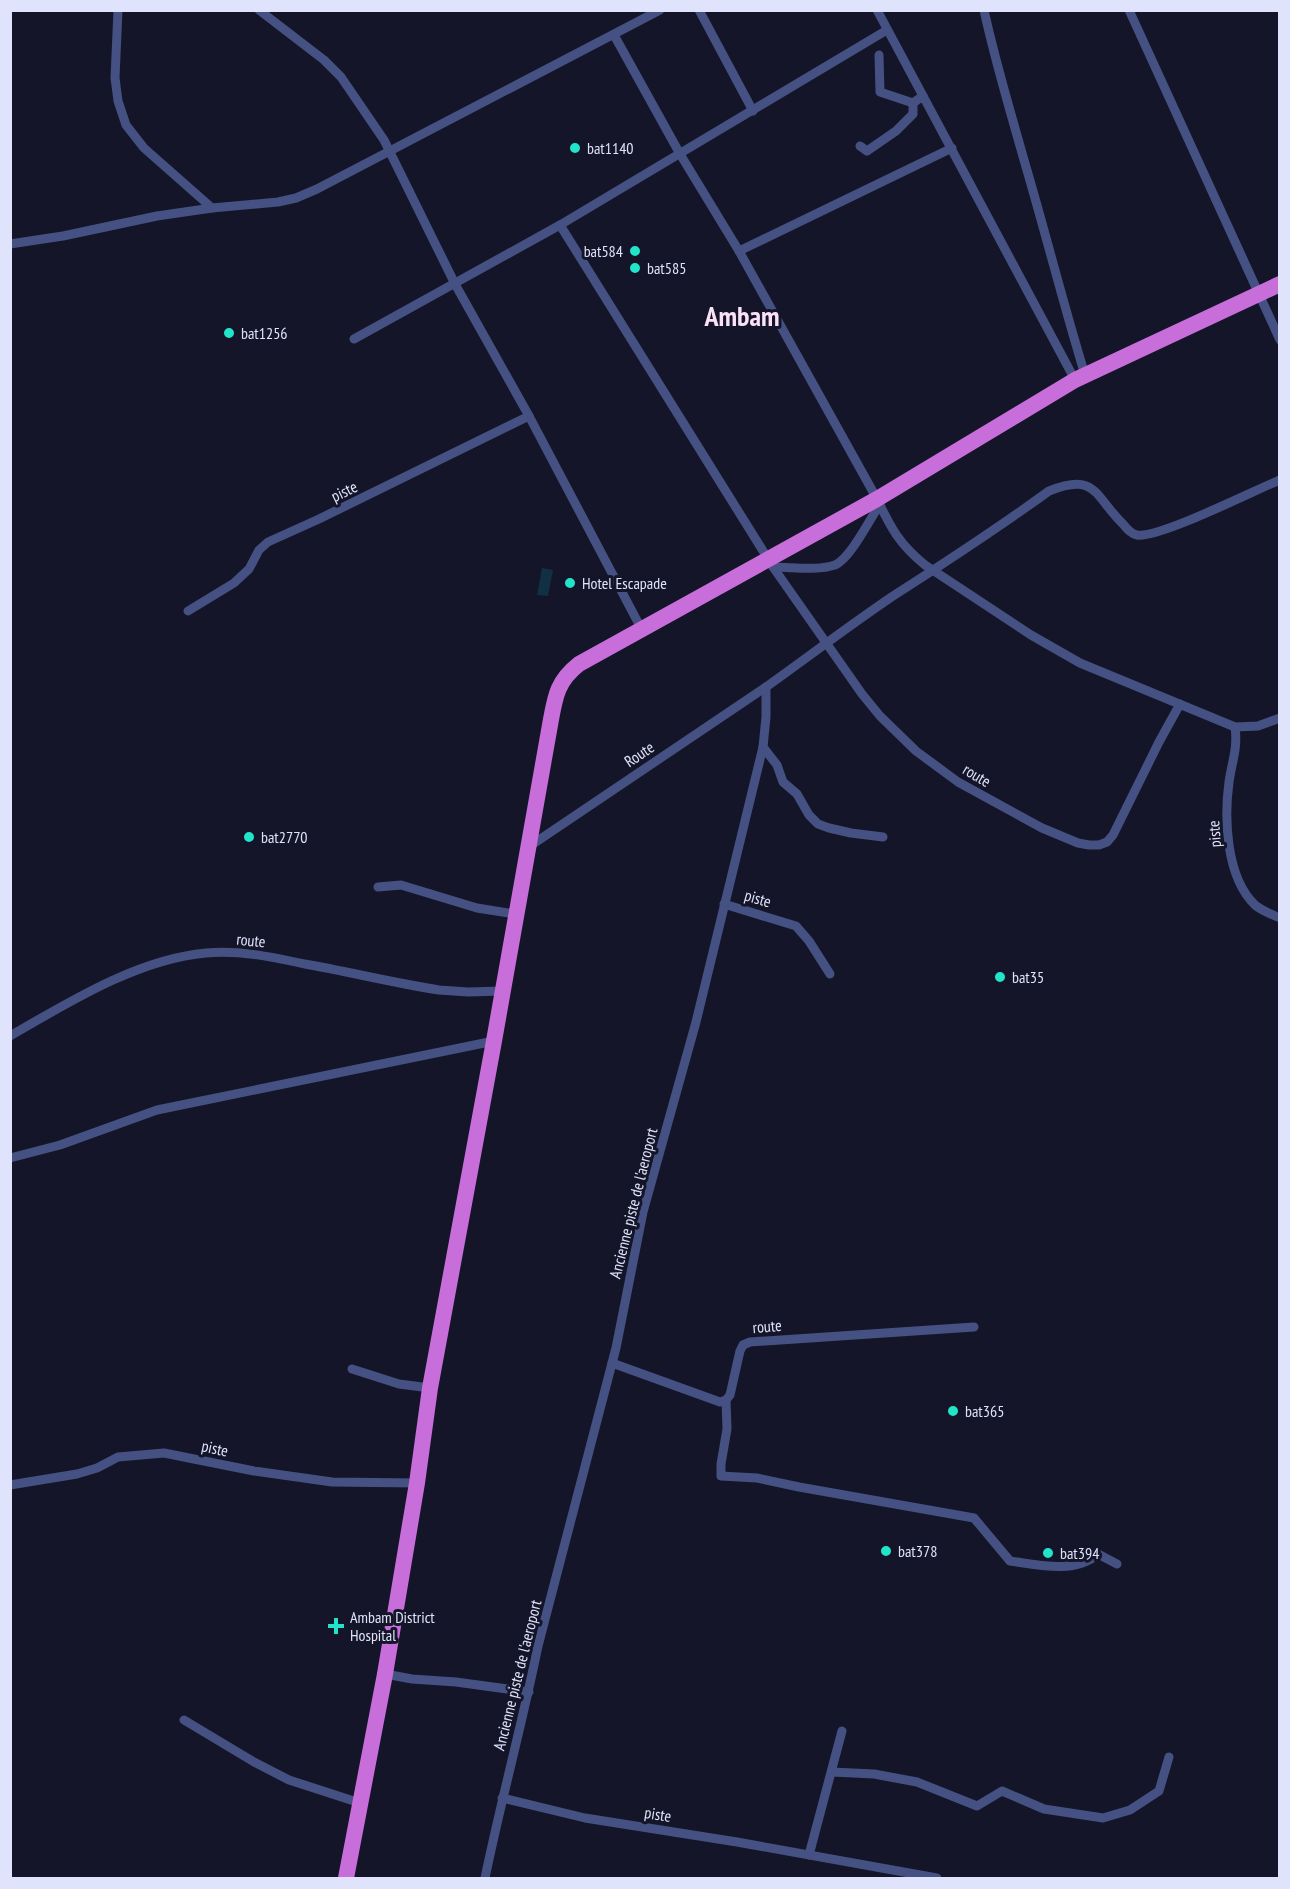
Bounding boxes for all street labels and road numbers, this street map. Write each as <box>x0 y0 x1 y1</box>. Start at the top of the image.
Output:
street label: piste <box>328 476 360 506</box>
street label: Route <box>620 737 658 771</box>
street label: route <box>959 759 995 791</box>
street label: piste <box>1203 820 1225 848</box>
street label: piste <box>742 885 774 911</box>
street label: route <box>235 929 267 951</box>
street label: Ancienne piste de l'aeroport <box>605 1125 662 1280</box>
street label: route <box>752 1315 782 1337</box>
street label: piste <box>200 1435 230 1461</box>
street label: Ancienne piste de l'aeroport <box>489 1597 546 1752</box>
street label: piste <box>643 1802 673 1826</box>

